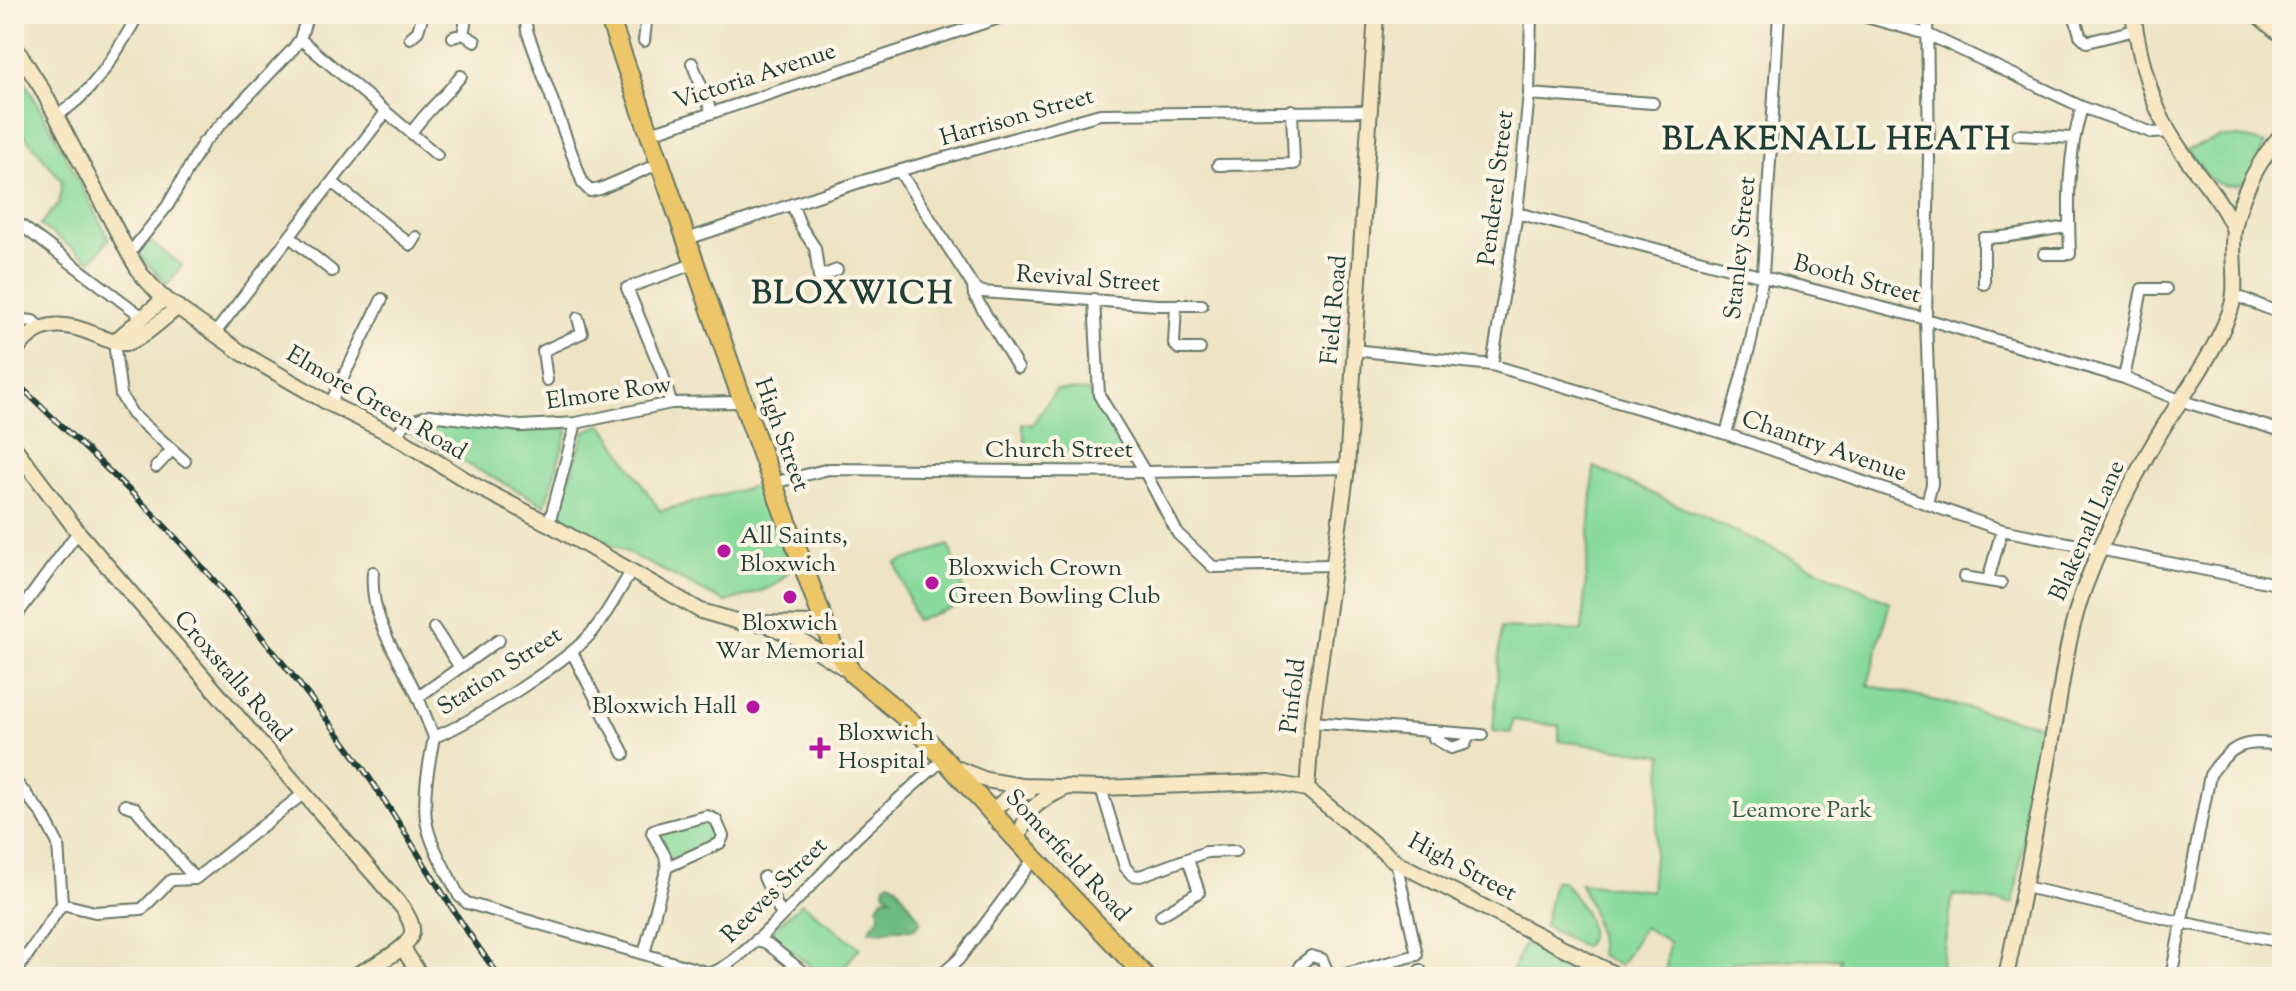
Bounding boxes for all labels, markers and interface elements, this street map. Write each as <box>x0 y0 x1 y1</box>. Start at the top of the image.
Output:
street label: Victoria Avenue <box>669 35 841 119</box>
street label: Harrison Street <box>936 80 1098 156</box>
street label: Penderel Street <box>1471 109 1523 267</box>
district label: BLAKENALL HEATH <box>1662 118 2012 164</box>
street label: Stanley Street <box>1717 175 1765 321</box>
street label: Booth Street <box>1790 247 1924 313</box>
street label: Field Road <box>1313 253 1357 366</box>
street label: Revival Street <box>1015 258 1161 302</box>
district label: BLOXWICH <box>751 272 955 318</box>
street label: Elmore Green Road <box>279 338 473 470</box>
street label: Elmore Row <box>544 368 674 420</box>
street label: High Street <box>745 373 817 497</box>
street label: Chantry Avenue <box>1737 403 1911 491</box>
street label: Church Street <box>985 434 1133 468</box>
street label: Blakenall Lane <box>2042 455 2134 607</box>
place label: All Saints, Bloxwich <box>740 520 848 582</box>
marker: All Saints, Bloxwich <box>715 542 733 560</box>
place label: Bloxwich Crown Green Bowling Club <box>948 552 1161 614</box>
marker: Bloxwich Crown Green Bowling Club <box>923 574 941 592</box>
marker: Bloxwich War Memorial <box>781 588 799 606</box>
street label: Croxstalls Road <box>165 604 299 751</box>
place label: Bloxwich War Memorial <box>715 607 865 669</box>
street label: Station Street <box>431 619 569 725</box>
street label: Pinfold <box>1273 656 1315 735</box>
place label: Bloxwich Hall <box>592 690 737 724</box>
marker: Bloxwich Hall <box>744 698 762 716</box>
place label: Bloxwich Hospital <box>838 717 934 779</box>
marker: Bloxwich Hospital <box>809 737 831 759</box>
street label: Somerfield Road <box>996 782 1138 930</box>
park label: Leamore Park <box>1732 794 1872 828</box>
street label: High Street <box>1402 825 1522 911</box>
street label: Reeves Street <box>714 830 836 952</box>

